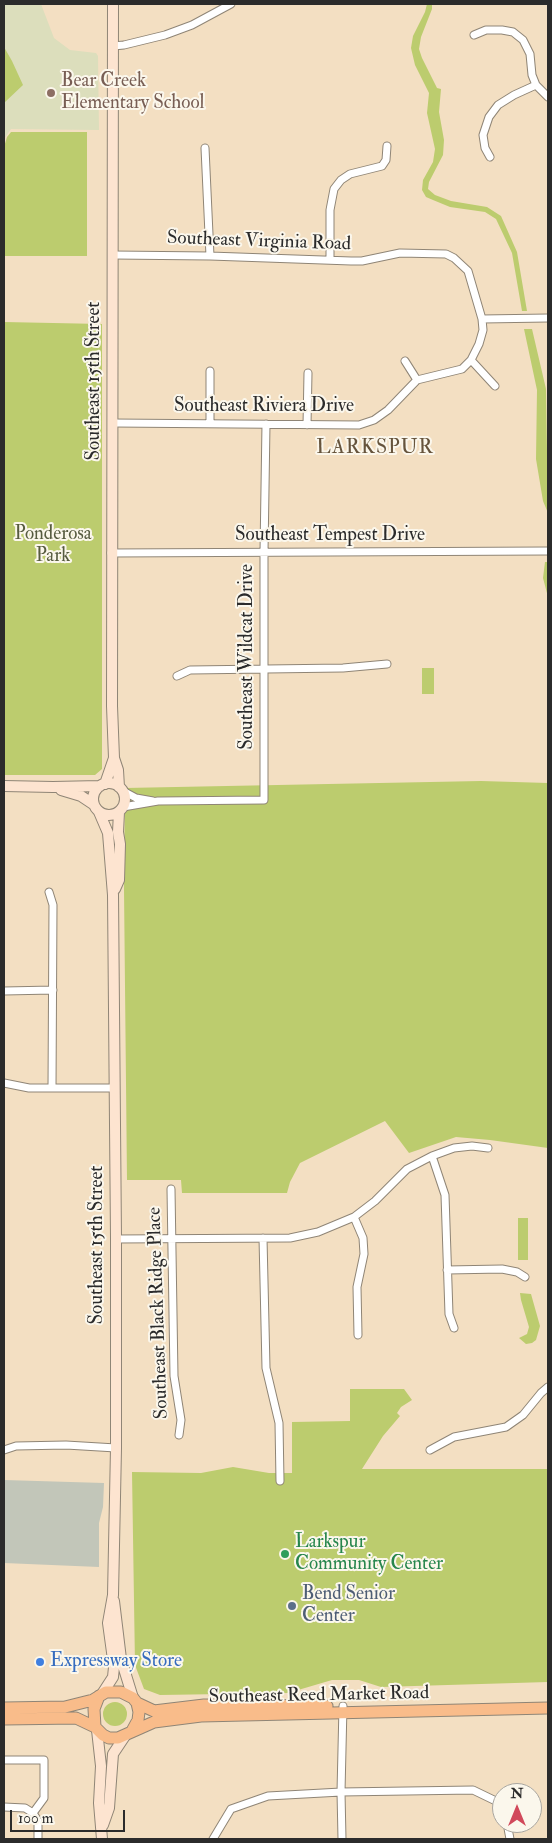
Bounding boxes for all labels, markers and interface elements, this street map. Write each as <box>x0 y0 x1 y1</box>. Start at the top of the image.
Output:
place label: Bear Creek Elementary School <box>61 71 204 115</box>
marker: Bear Creek Elementary School <box>45 87 57 99</box>
street label: Southeast Virginia Road <box>167 227 351 257</box>
street label: Southeast 15th Street <box>84 301 106 461</box>
street label: Southeast Riviera Drive <box>174 396 354 418</box>
district label: LARKSPUR <box>315 437 435 461</box>
park label: Ponderosa Park <box>14 524 92 568</box>
street label: Southeast Tempest Drive <box>235 525 425 547</box>
street label: Southeast Wildcat Drive <box>237 564 259 750</box>
street label: Southeast 15th Street <box>87 1165 109 1325</box>
street label: Southeast Black Ridge Place <box>144 1206 174 1420</box>
place label: Larkspur Community Center <box>295 1532 443 1576</box>
marker: Larkspur Community Center <box>279 1548 291 1560</box>
place label: Bend Senior Center <box>302 1584 395 1628</box>
marker: Bend Senior Center <box>286 1600 298 1612</box>
place label: Expressway Store <box>50 1651 182 1673</box>
marker: Expressway Store <box>34 1656 46 1668</box>
street label: Southeast Reed Market Road <box>209 1683 429 1709</box>
north arrow <box>492 1783 542 1833</box>
text: N <box>511 1785 523 1802</box>
scale bar <box>12 1800 128 1832</box>
text: 100 m <box>18 1809 53 1828</box>

